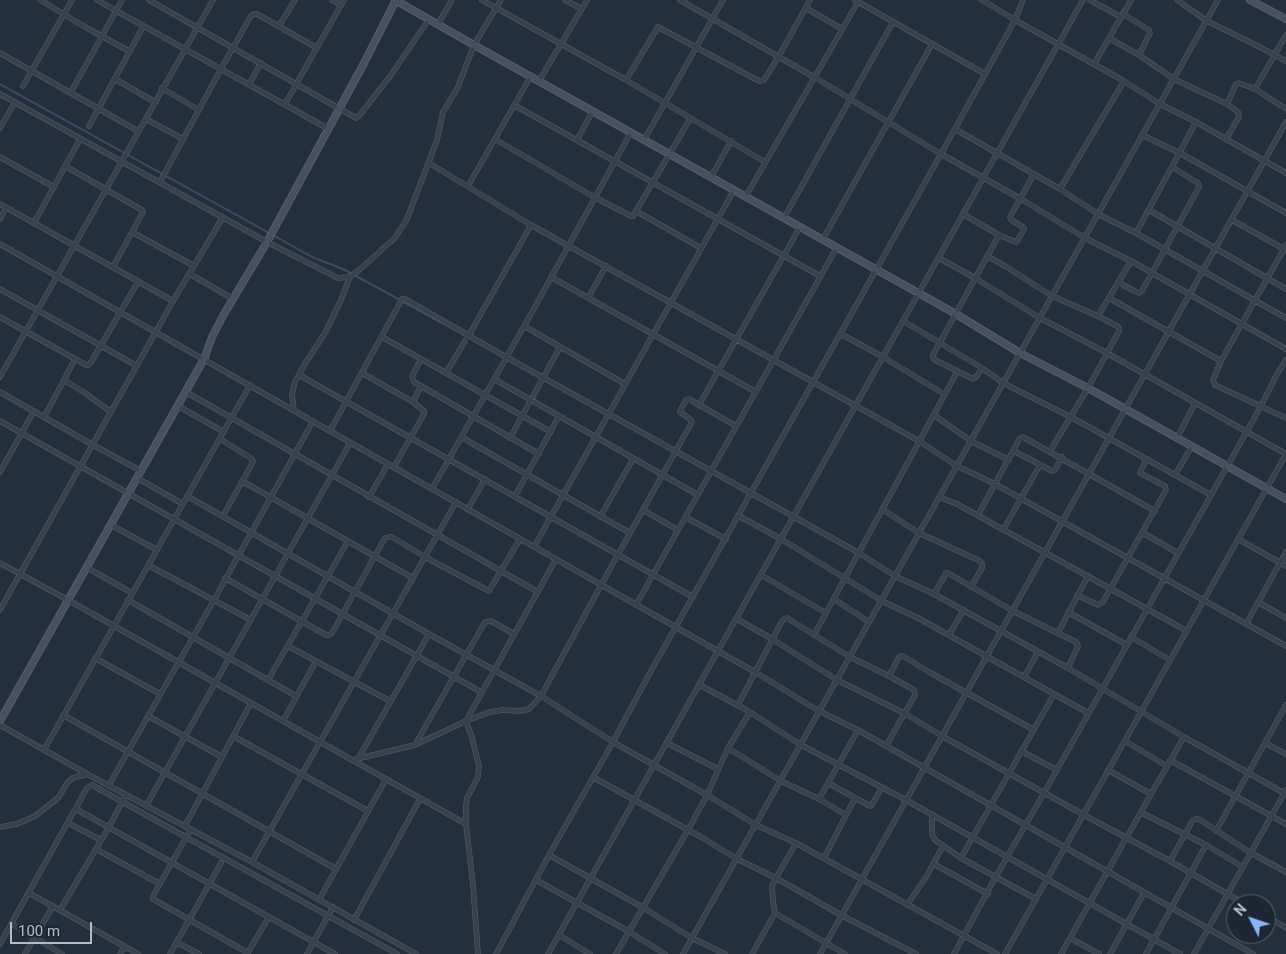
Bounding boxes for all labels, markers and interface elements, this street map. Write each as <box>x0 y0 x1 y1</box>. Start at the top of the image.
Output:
north arrow <box>1226 894 1276 944</box>
text: N <box>1231 901 1250 919</box>
scale bar <box>12 912 95 944</box>
text: 100 m <box>18 922 60 940</box>

